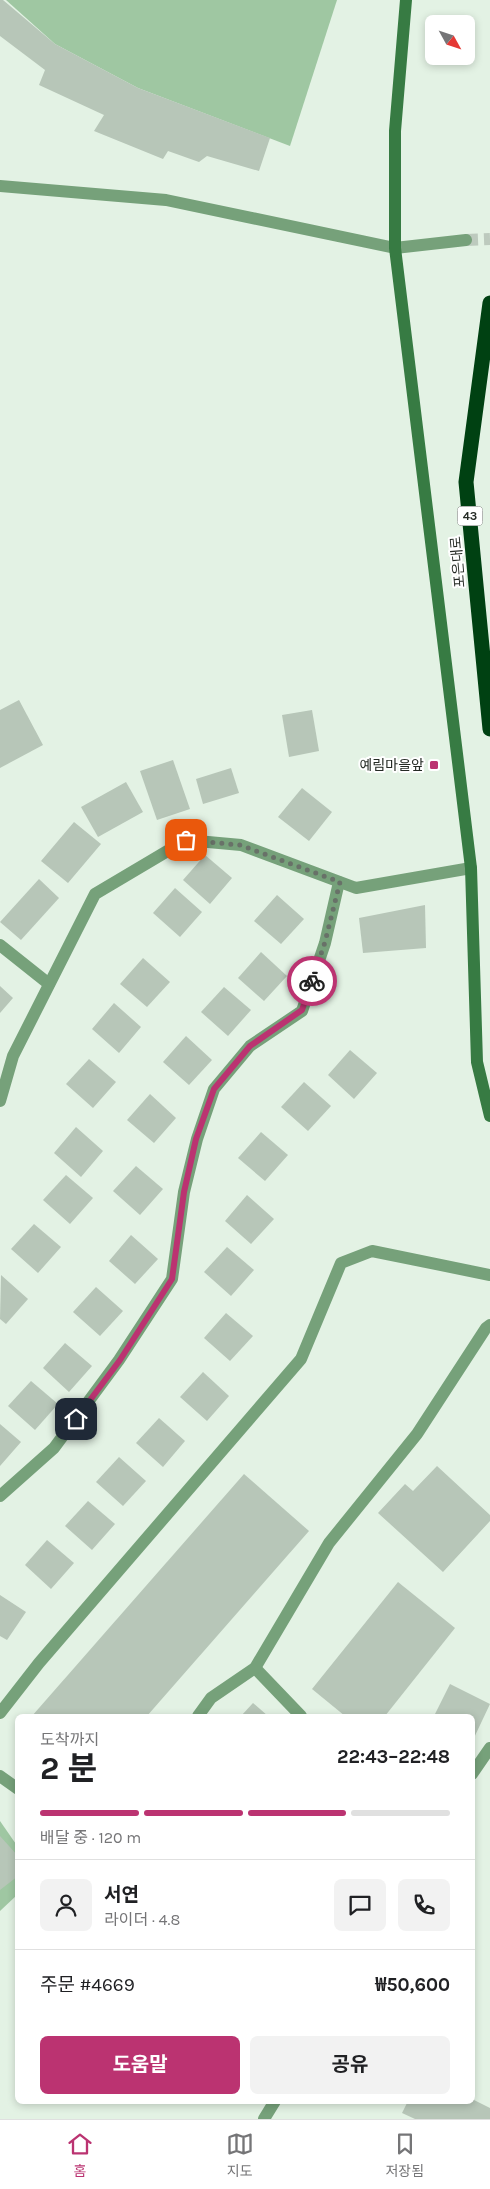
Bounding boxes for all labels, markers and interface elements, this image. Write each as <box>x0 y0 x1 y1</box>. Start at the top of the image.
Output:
north arrow <box>425 15 475 65</box>
map controls <box>425 15 475 65</box>
road number: 43 <box>458 506 482 526</box>
street label: 포은대로 <box>447 535 469 588</box>
place label: 예림마을앞 <box>360 757 424 774</box>
marker: 예림마을앞 <box>428 759 440 771</box>
pin <box>165 819 207 861</box>
icon: bag <box>172 826 200 854</box>
courier <box>287 956 337 1006</box>
icon: bike <box>298 967 326 995</box>
pin <box>55 1398 97 1440</box>
icon: home <box>62 1405 90 1433</box>
text: 도착까지 <box>40 1730 99 1749</box>
text: 22:43–22:48 <box>337 1746 450 1768</box>
text: 2 분 <box>40 1750 97 1787</box>
text: 배달 중 · 120 m <box>40 1828 141 1847</box>
button: person <box>40 1879 92 1931</box>
button: chat <box>334 1879 386 1931</box>
button: phone <box>398 1879 450 1931</box>
text: 서연 <box>104 1884 139 1906</box>
text: 라이더 · 4.8 <box>104 1910 180 1929</box>
text: 주문 #4669 <box>40 1974 135 1996</box>
text: ₩50,600 <box>375 1974 450 1996</box>
button: 도움말 <box>40 2036 240 2094</box>
button: 공유 <box>250 2036 450 2094</box>
tab: 홈 <box>66 2130 94 2180</box>
tab: 지도 <box>226 2130 254 2180</box>
tab: 저장됨 <box>385 2130 424 2180</box>

